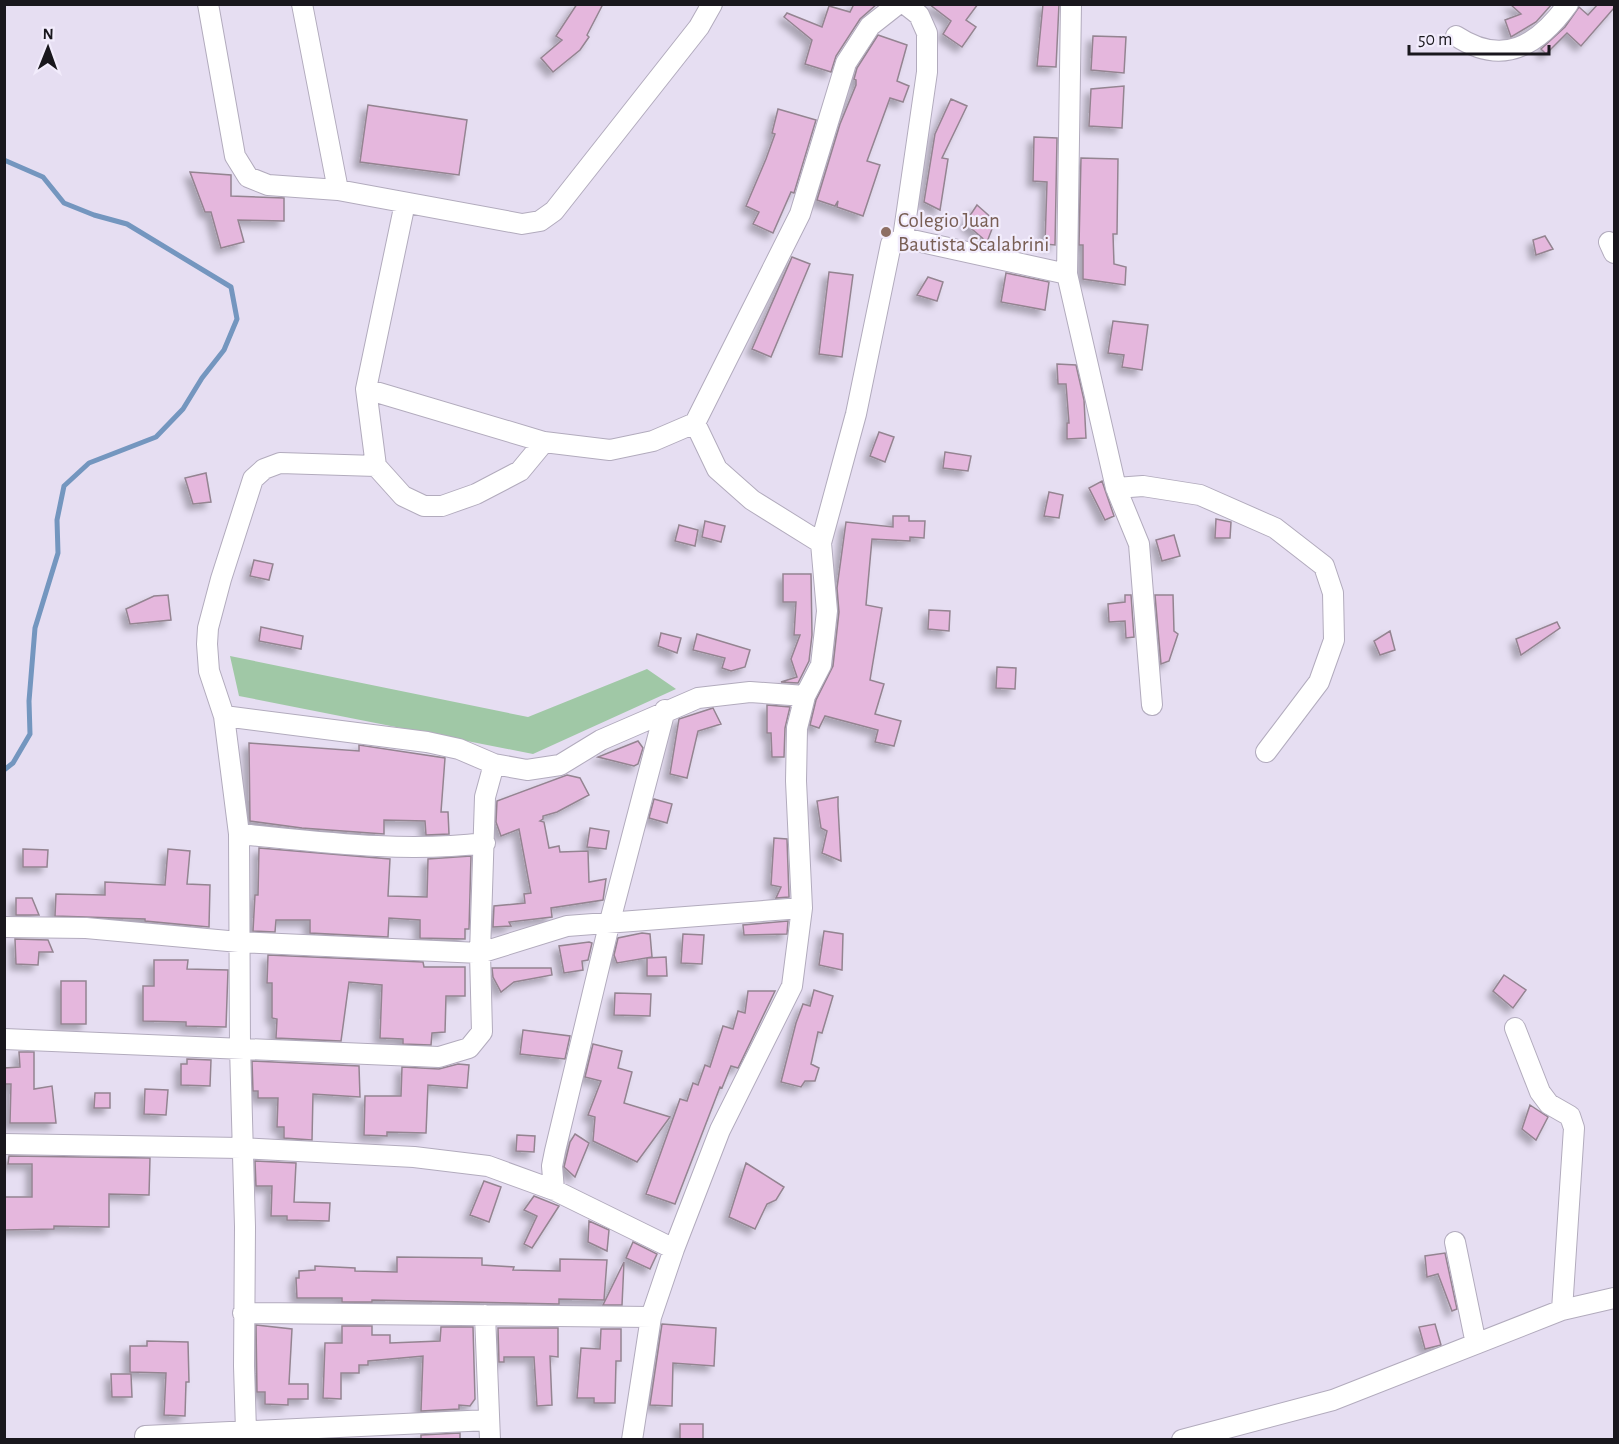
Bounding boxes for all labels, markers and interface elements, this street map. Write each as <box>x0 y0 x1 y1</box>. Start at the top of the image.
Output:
north arrow <box>18 18 78 78</box>
scale bar <box>1409 18 1548 56</box>
text: N <box>43 26 54 42</box>
text: 50 m <box>1418 31 1452 49</box>
place label: Colegio Juan Bautista Scalabrini <box>898 210 1049 255</box>
marker: Colegio Juan Bautista Scalabrini <box>879 225 893 239</box>

